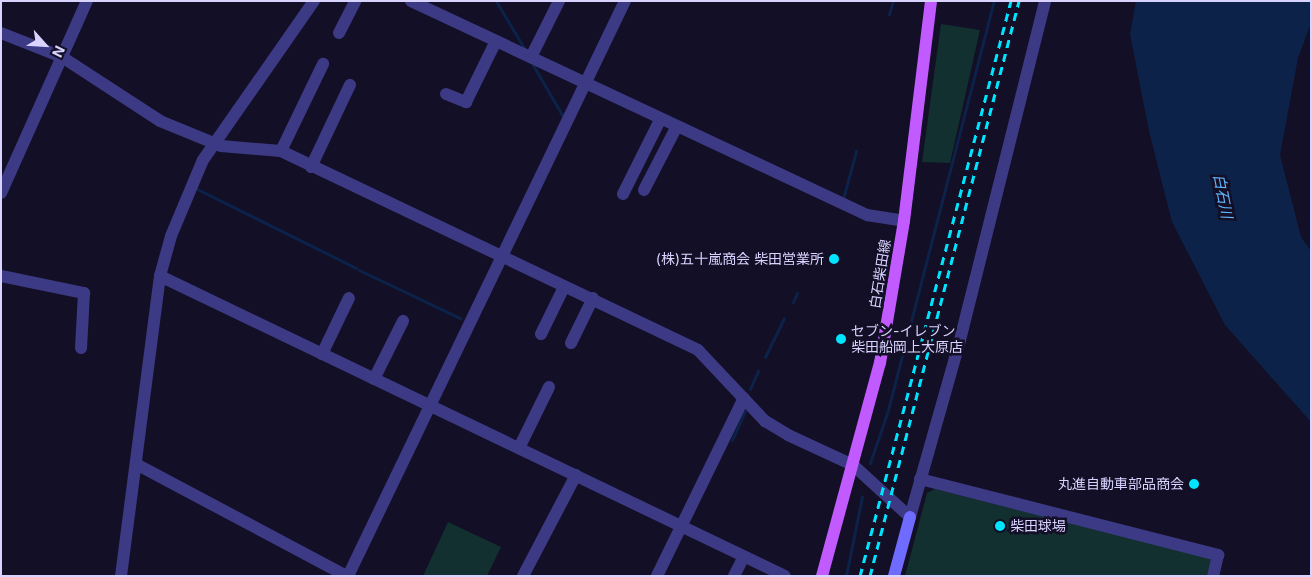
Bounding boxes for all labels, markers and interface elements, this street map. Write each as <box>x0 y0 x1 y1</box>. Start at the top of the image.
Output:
north arrow <box>20 20 70 70</box>
text: N <box>49 43 69 60</box>
water label: 白石川 <box>1210 172 1236 220</box>
street label: 白石柴田線 <box>866 238 894 310</box>
place label: (株)五十嵐商会 柴田営業所 <box>656 251 824 267</box>
marker: (株)五十嵐商会 柴田営業所 <box>828 253 840 265</box>
place label: セブン-イレブン 柴田船岡上大原店 <box>851 323 963 356</box>
marker: セブン-イレブン 柴田船岡上大原店 <box>835 333 847 345</box>
place label: 丸進自動車部品商会 <box>1058 476 1184 492</box>
marker: 丸進自動車部品商会 <box>1188 478 1200 490</box>
place label: 柴田球場 <box>1010 518 1066 534</box>
marker: 柴田球場 <box>994 520 1006 532</box>

